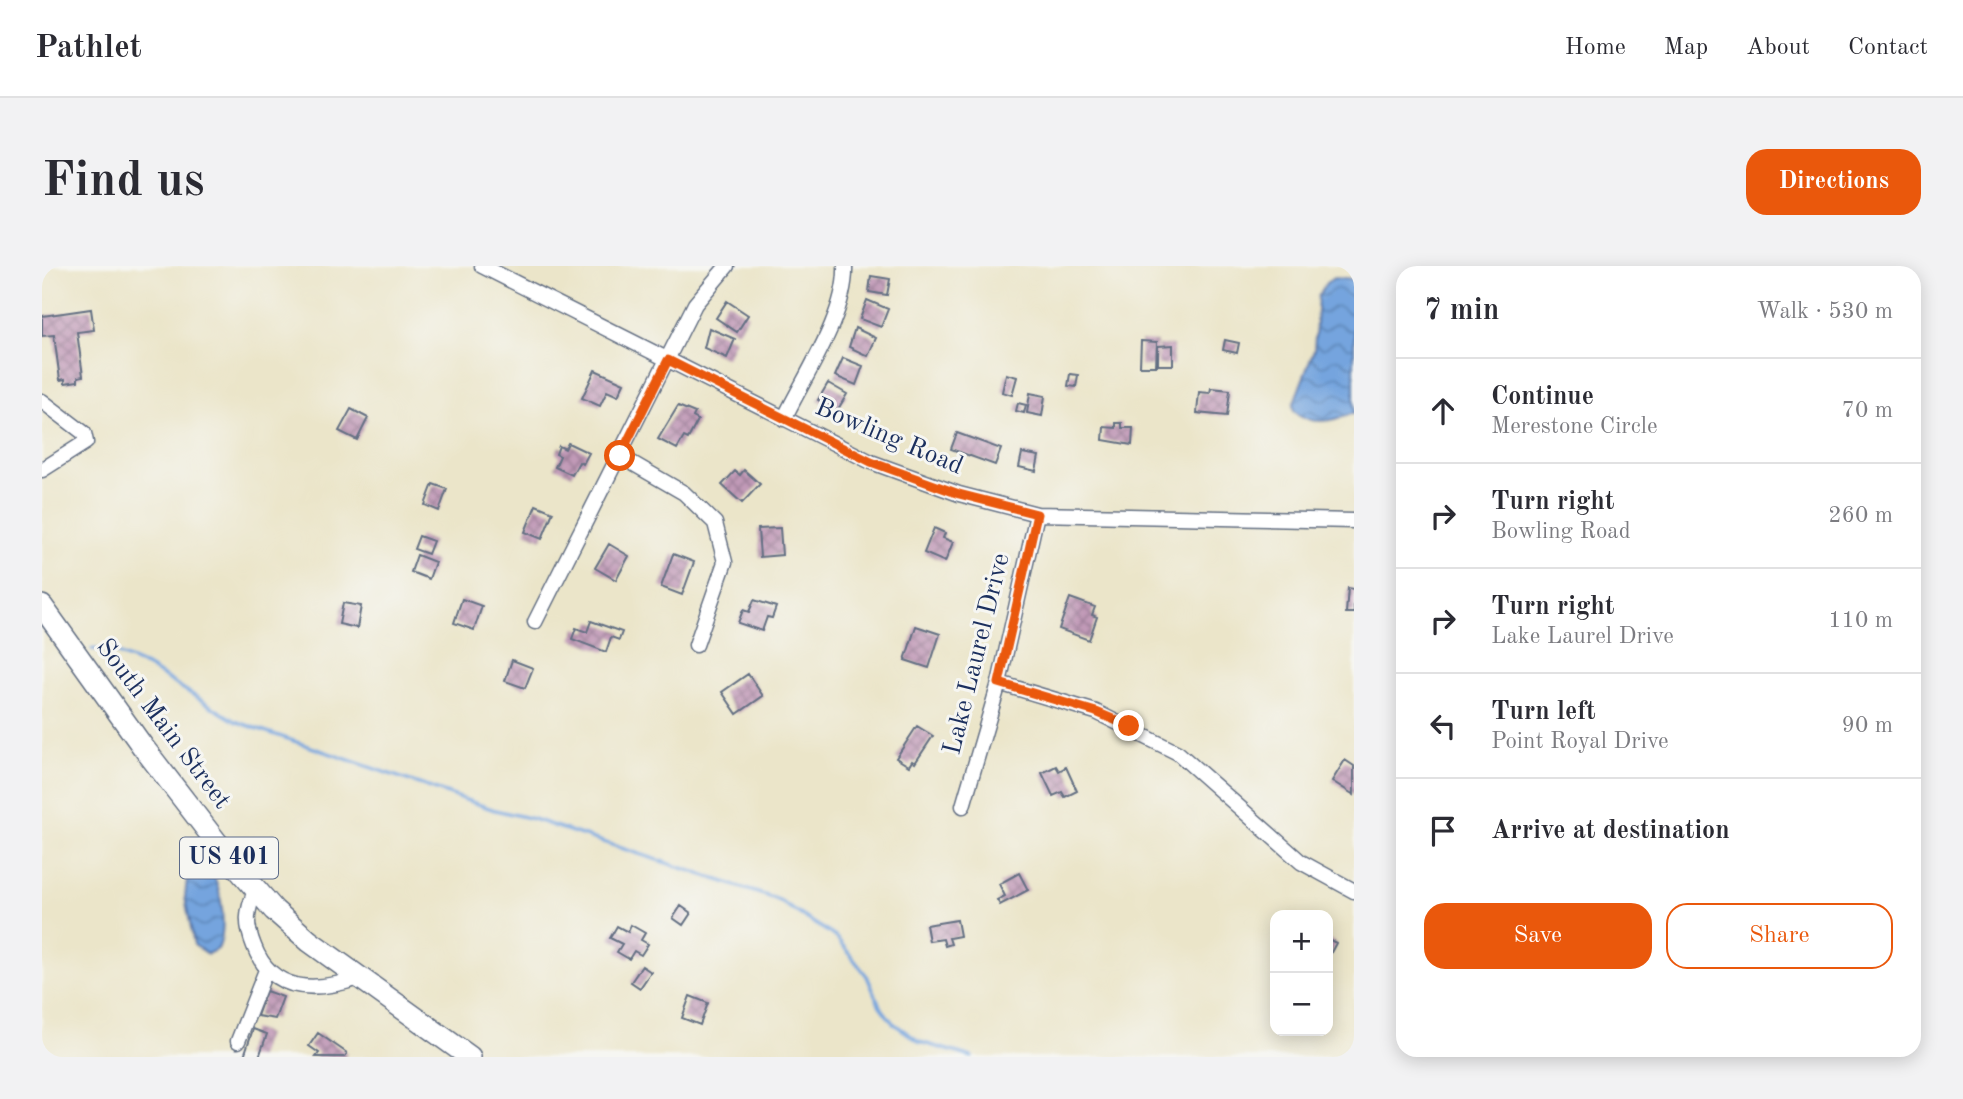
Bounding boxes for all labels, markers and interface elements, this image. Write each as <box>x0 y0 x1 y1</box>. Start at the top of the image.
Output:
text: Pathlet <box>35 32 142 65</box>
text: Home <box>1565 36 1626 60</box>
text: Map <box>1664 36 1708 60</box>
text: About <box>1746 36 1810 60</box>
text: Contact <box>1848 36 1928 60</box>
button: Directions <box>1746 149 1921 215</box>
text: Find us <box>42 158 205 207</box>
text: 7 min <box>1424 296 1499 326</box>
text: Walk · 530 m <box>1757 300 1893 323</box>
text: Continue <box>1491 384 1594 410</box>
icon: ahead <box>1424 392 1462 430</box>
street label: Bowling Road <box>811 394 967 480</box>
text: 70 m <box>1842 399 1893 422</box>
text: Merestone Circle <box>1491 415 1658 438</box>
route start <box>604 440 635 471</box>
text: Turn right <box>1491 489 1614 515</box>
icon: right <box>1424 497 1462 535</box>
text: 260 m <box>1828 504 1893 527</box>
text: Bowling Road <box>1491 520 1631 543</box>
street label: Lake Laurel Drive <box>939 551 1015 757</box>
text: Turn right <box>1491 594 1614 620</box>
icon: right <box>1424 602 1462 640</box>
text: 110 m <box>1828 609 1893 632</box>
text: Lake Laurel Drive <box>1491 625 1674 648</box>
street label: South Main Street <box>91 634 235 814</box>
text: Turn left <box>1491 699 1596 725</box>
icon: left <box>1424 707 1462 745</box>
route end <box>1113 710 1144 741</box>
text: 90 m <box>1842 714 1893 737</box>
text: Point Royal Drive <box>1491 730 1669 753</box>
icon: arrive <box>1424 812 1462 850</box>
text: Arrive at destination <box>1491 818 1730 844</box>
road number: US 401 <box>180 838 278 878</box>
button: Save <box>1424 903 1652 969</box>
button: Share <box>1666 903 1893 969</box>
map controls <box>1270 910 1333 1036</box>
button: + <box>1270 910 1333 973</box>
button: − <box>1270 973 1333 1036</box>

